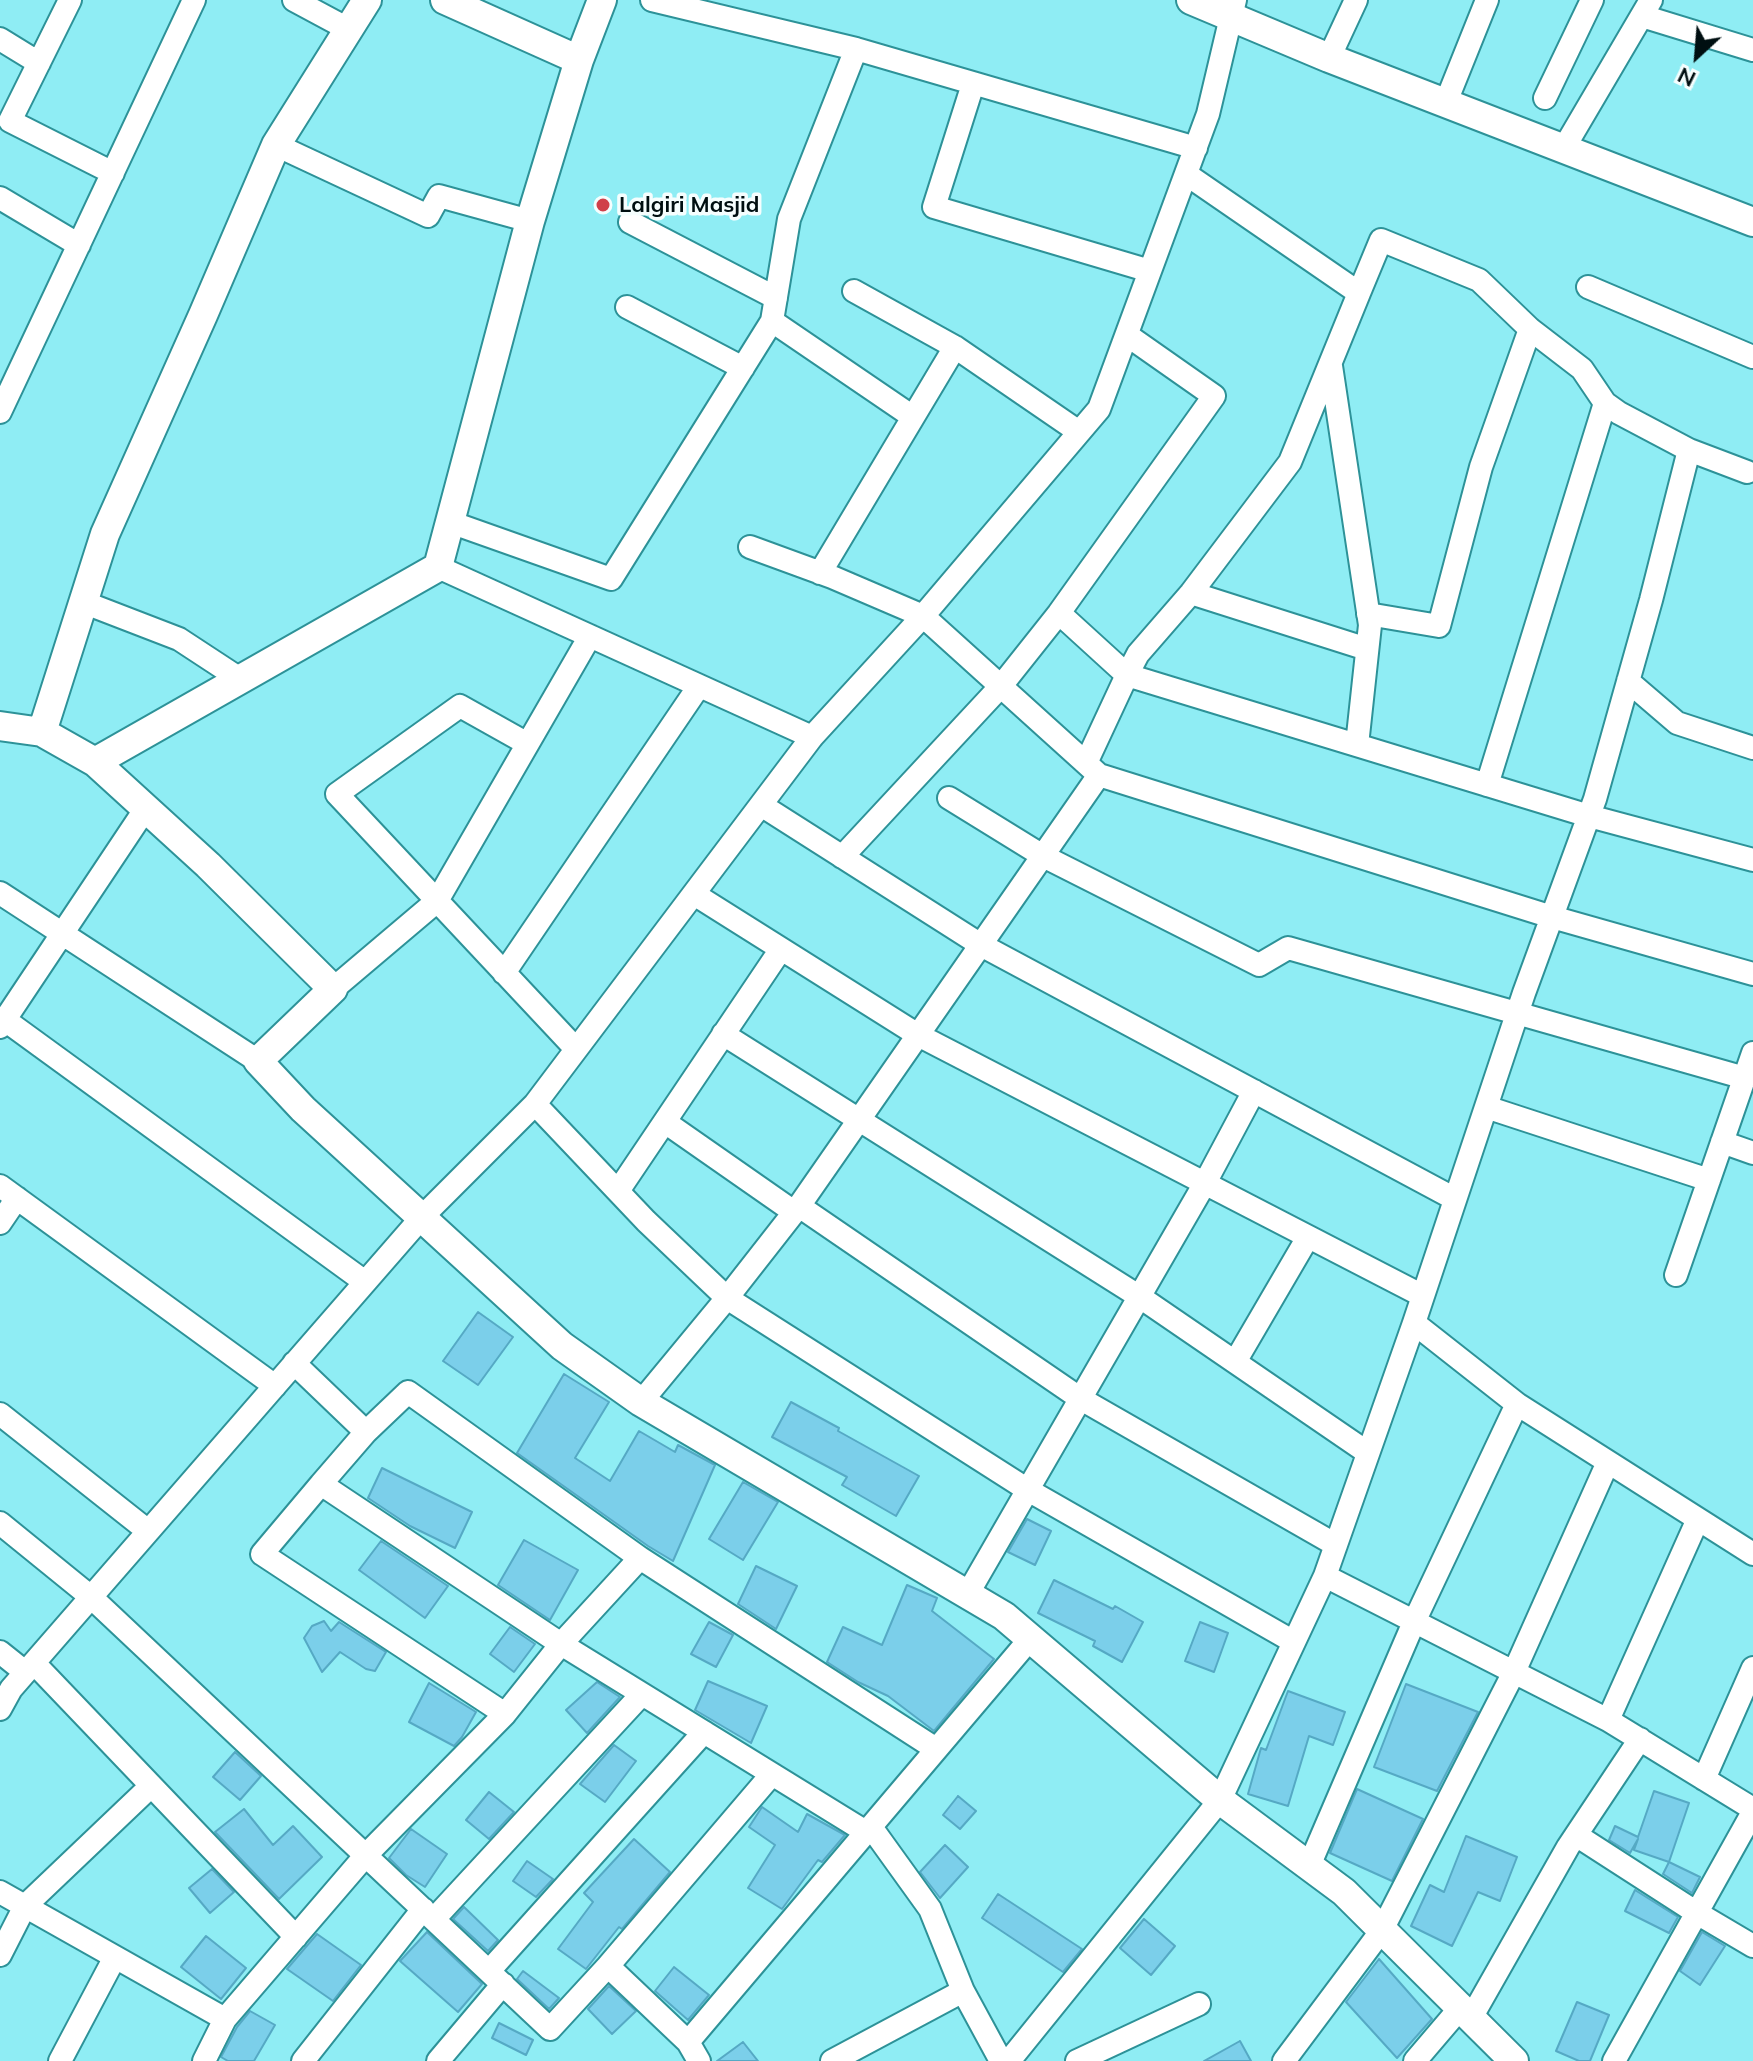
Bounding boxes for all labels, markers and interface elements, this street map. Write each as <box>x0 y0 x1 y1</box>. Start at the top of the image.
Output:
north arrow <box>1657 16 1737 96</box>
text: N <box>1673 61 1700 94</box>
place label: Lalgiri Masjid <box>619 192 759 218</box>
marker: Lalgiri Masjid <box>594 196 612 214</box>

